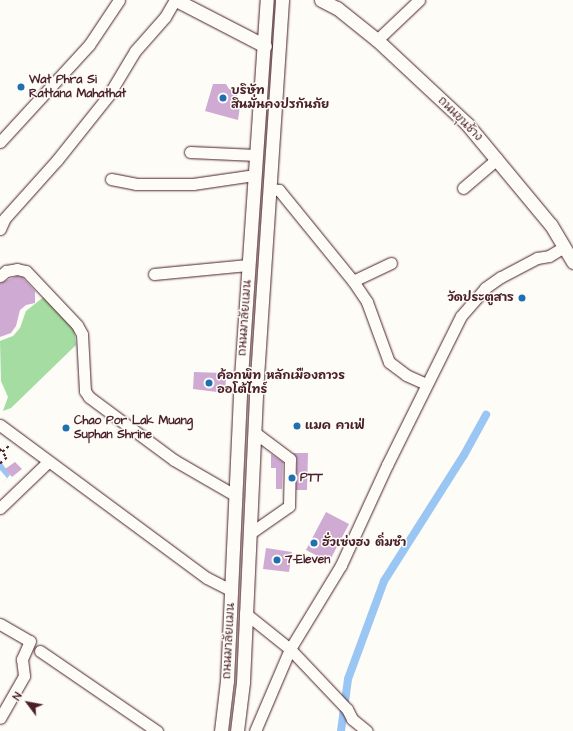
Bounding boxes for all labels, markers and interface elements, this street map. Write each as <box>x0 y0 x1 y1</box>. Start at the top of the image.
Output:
place label: Wat Phra Si Rattana Mahathat <box>29 73 126 101</box>
marker: Wat Phra Si Rattana Mahathat <box>16 82 26 92</box>
place label: บริษัท สินมั่นคงปรกันภัย <box>231 84 329 112</box>
marker: บริษัท สินมั่นคงปรกันภัย <box>218 93 228 103</box>
street label: ถนนขุนช้าง <box>435 94 485 144</box>
street label: ถนนมาลัยแมน <box>235 279 255 357</box>
place label: วัดประตูสาร <box>447 291 514 305</box>
marker: วัดประตูสาร <box>517 293 527 303</box>
place label: ค้อกพิท หลักเมืองถาวร ออโต้ไทร์ <box>217 369 345 397</box>
marker: ค้อกพิท หลักเมืองถาวร ออโต้ไทร์ <box>204 378 214 388</box>
place label: Chao Por Lak Muang Suphan Shrine <box>74 414 193 442</box>
place label: แมค คาเฟ่ <box>305 419 365 433</box>
marker: แมค คาเฟ่ <box>292 421 302 431</box>
marker: Chao Por Lak Muang Suphan Shrine <box>61 423 71 433</box>
place label: PTT <box>300 471 323 485</box>
marker: PTT <box>287 473 297 483</box>
place label: ฮั่วเซ่งฮง ติ่มซำ <box>322 536 406 550</box>
marker: ฮั่วเซ่งฮง ติ่มซำ <box>309 538 319 548</box>
place label: 7-Eleven <box>285 553 330 567</box>
marker: 7-Eleven <box>272 555 282 565</box>
street label: ถนนมาลัยแมน <box>220 602 238 680</box>
north arrow <box>8 683 48 723</box>
text: N <box>9 689 26 703</box>

